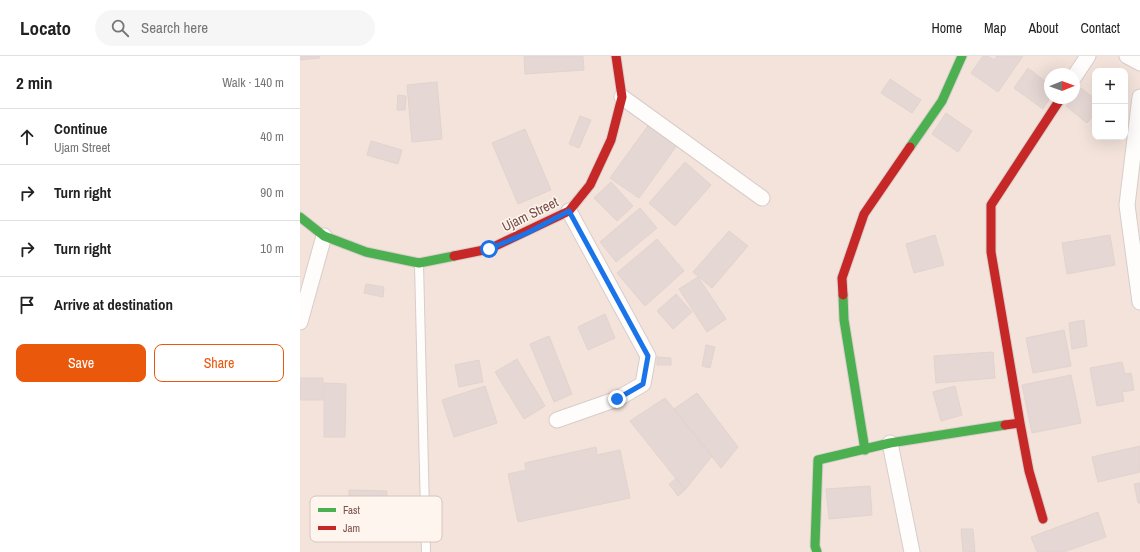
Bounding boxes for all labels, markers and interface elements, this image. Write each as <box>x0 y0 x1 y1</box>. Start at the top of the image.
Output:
search box <box>95 10 375 46</box>
text: Locato <box>20 15 71 41</box>
icon: search <box>109 17 131 39</box>
text: Search here <box>141 17 208 38</box>
text: Home <box>931 19 962 37</box>
text: Map <box>984 19 1006 37</box>
text: About <box>1028 19 1058 37</box>
text: Contact <box>1080 19 1120 37</box>
north arrow <box>1044 68 1080 104</box>
map controls <box>1092 68 1128 140</box>
button: + <box>1092 68 1128 104</box>
text: 2 min <box>16 71 52 94</box>
text: Walk · 140 m <box>222 74 284 91</box>
button: − <box>1092 104 1128 140</box>
text: Continue <box>54 118 107 139</box>
icon: ahead <box>16 126 38 148</box>
text: 40 m <box>260 128 284 145</box>
text: Ujam Street <box>54 139 110 156</box>
icon: right <box>16 182 38 204</box>
text: Turn right <box>54 182 111 203</box>
text: 90 m <box>260 184 284 201</box>
street label: Ujam Street <box>499 193 561 235</box>
icon: right <box>16 238 38 260</box>
text: Turn right <box>54 238 111 259</box>
text: 10 m <box>260 240 284 257</box>
route start <box>480 240 498 258</box>
icon: arrive <box>16 294 38 316</box>
text: Arrive at destination <box>54 294 173 315</box>
button: Save <box>16 344 146 382</box>
button: Share <box>154 344 284 382</box>
route end <box>608 390 626 408</box>
legend <box>310 496 442 542</box>
text: Fast <box>343 503 361 517</box>
text: Jam <box>343 521 360 535</box>

